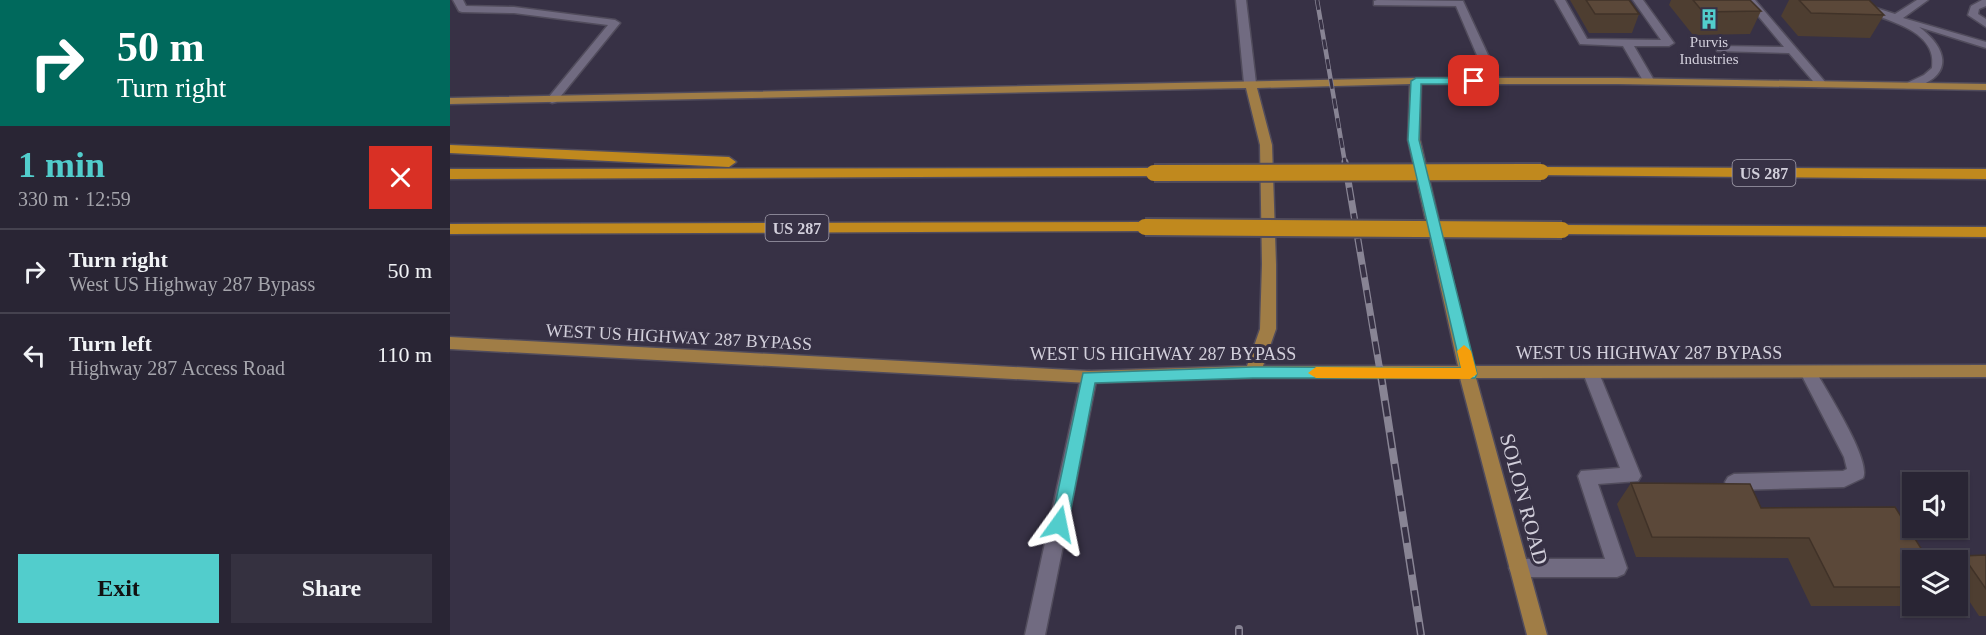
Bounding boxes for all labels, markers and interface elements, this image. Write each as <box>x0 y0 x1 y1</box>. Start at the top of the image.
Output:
building icon: Purvis Industries <box>1697 7 1721 31</box>
icon: right <box>18 24 96 102</box>
text: 50 m <box>117 24 205 70</box>
place label: Purvis Industries <box>1679 34 1739 67</box>
pin <box>1448 55 1499 106</box>
icon: arrive <box>1457 64 1490 97</box>
text: Turn right <box>117 73 226 103</box>
text: 1 min <box>18 145 105 185</box>
button: close <box>369 146 432 209</box>
road number: US 287 <box>1732 160 1796 186</box>
text: 330 m · 12:59 <box>18 188 131 210</box>
road number: US 287 <box>766 215 828 241</box>
text: Turn right <box>69 247 168 272</box>
icon: right <box>18 255 51 288</box>
text: 50 m <box>387 258 432 283</box>
text: West US Highway 287 Bypass <box>69 273 315 295</box>
street label: WEST US HIGHWAY 287 BYPASS <box>545 320 813 354</box>
text: Turn left <box>69 331 152 356</box>
icon: left <box>18 339 51 372</box>
text: 110 m <box>377 342 432 367</box>
street label: WEST US HIGHWAY 287 BYPASS <box>1516 343 1782 363</box>
street label: WEST US HIGHWAY 287 BYPASS <box>1030 344 1296 364</box>
text: Highway 287 Access Road <box>69 357 285 379</box>
street label: SOLON ROAD <box>1495 431 1553 567</box>
map controls <box>1902 472 1968 616</box>
button: sound <box>1902 472 1968 538</box>
position arrow <box>1027 492 1091 556</box>
button: layers <box>1902 550 1968 616</box>
button: Exit <box>18 554 219 623</box>
button: Share <box>231 554 432 623</box>

